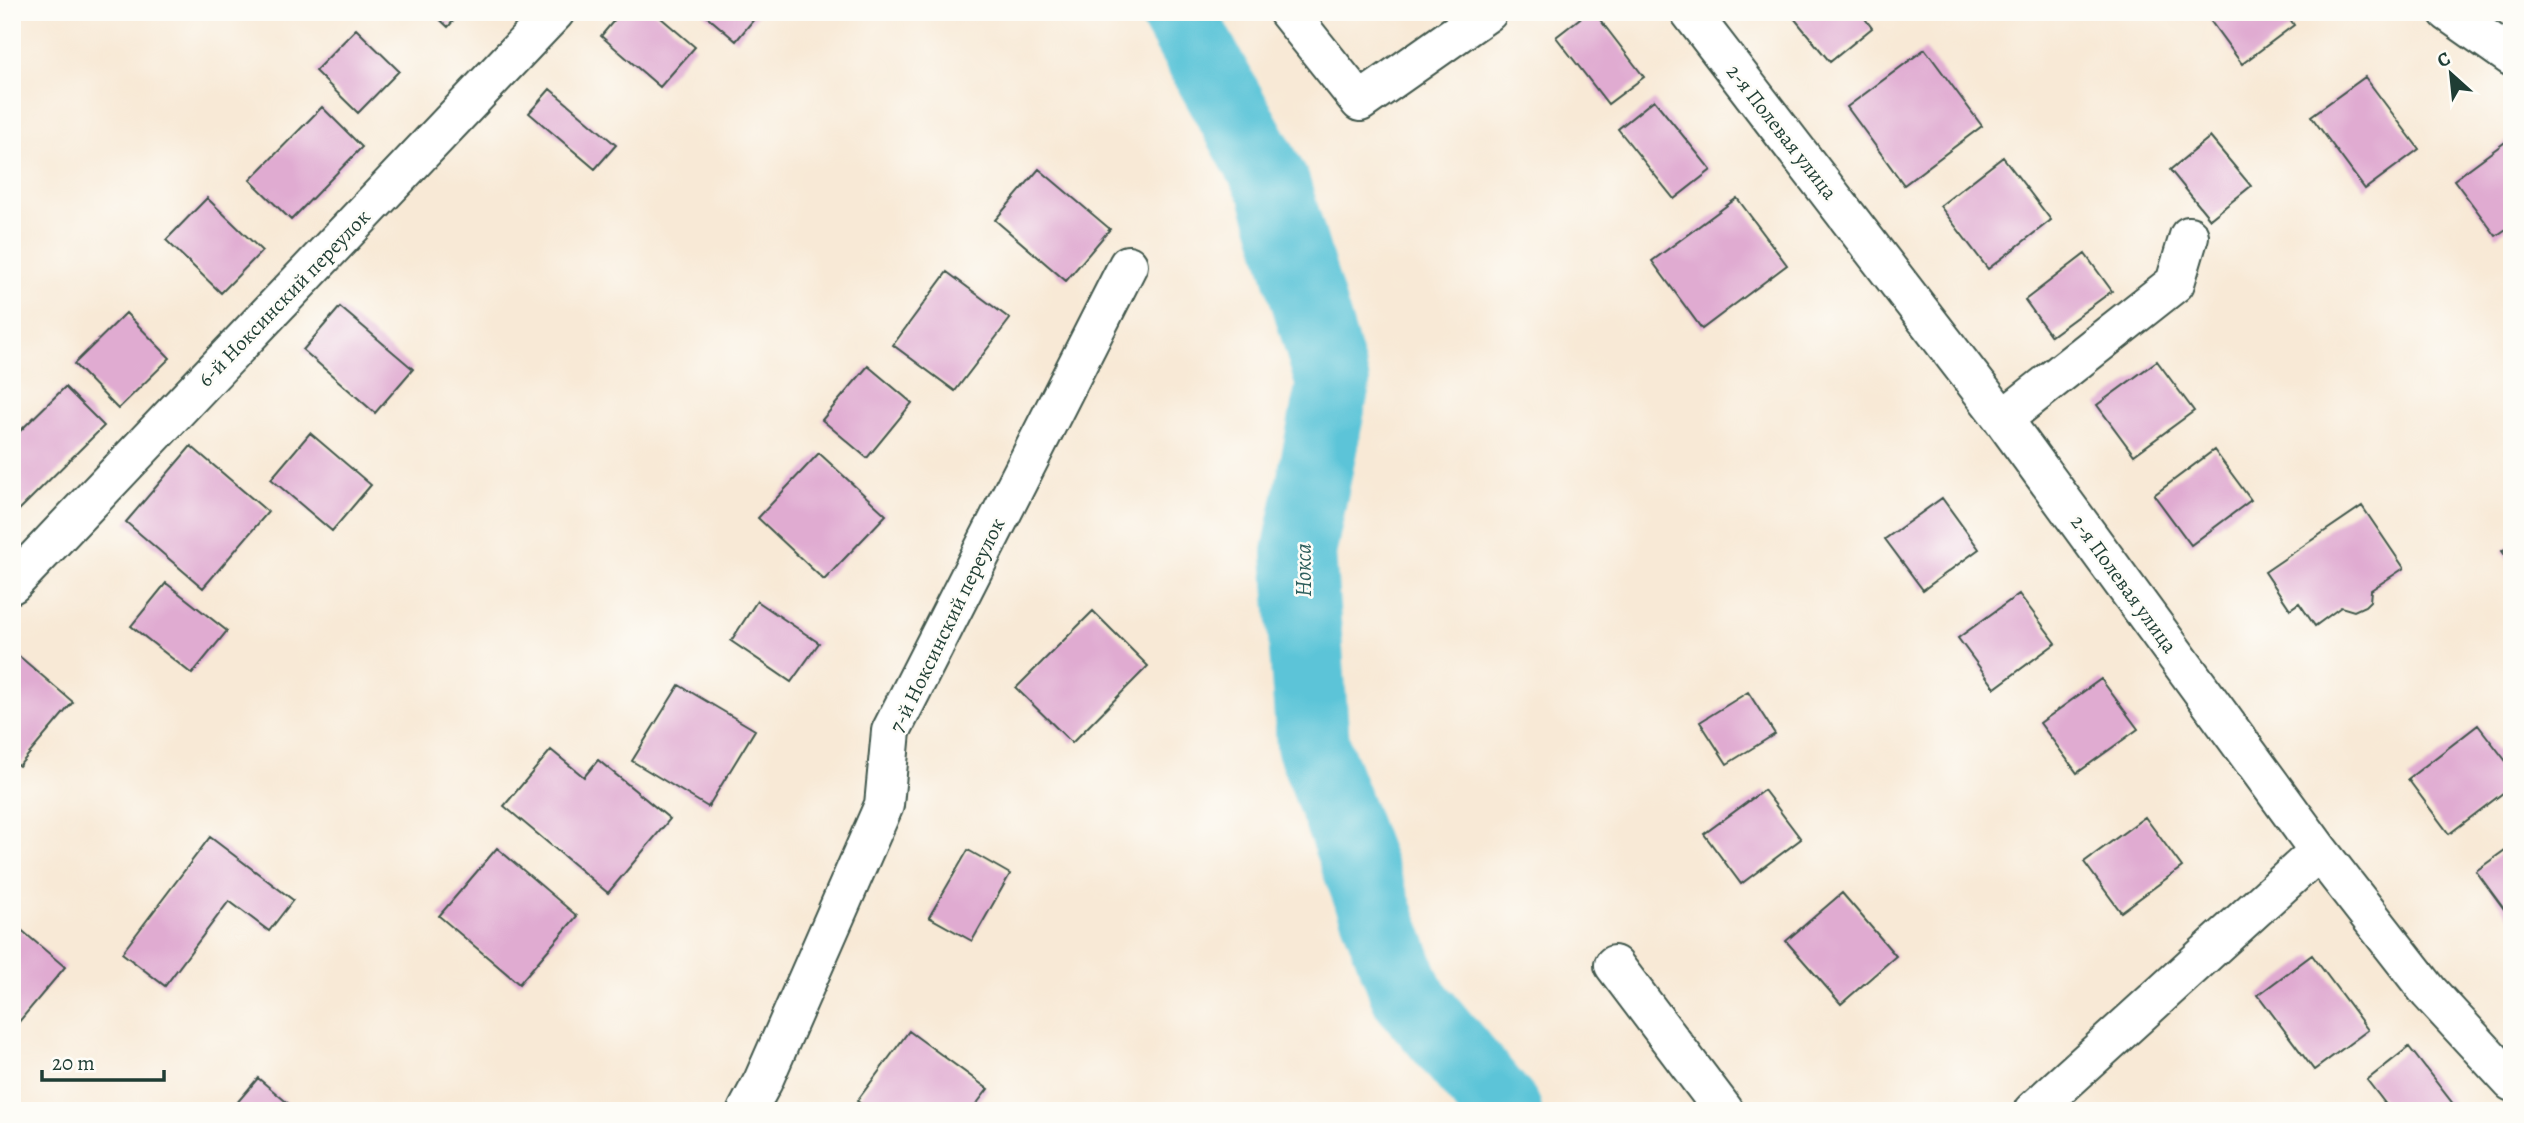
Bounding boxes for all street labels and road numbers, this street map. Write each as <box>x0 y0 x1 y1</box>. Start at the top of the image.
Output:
street label: 2-я Полевая улица <box>1720 59 1844 206</box>
street label: 6-й Ноксинский переулок <box>192 203 376 393</box>
street label: 2-я Полевая улица <box>2064 509 2184 659</box>
street label: 7-й Ноксинский переулок <box>883 513 1011 737</box>

